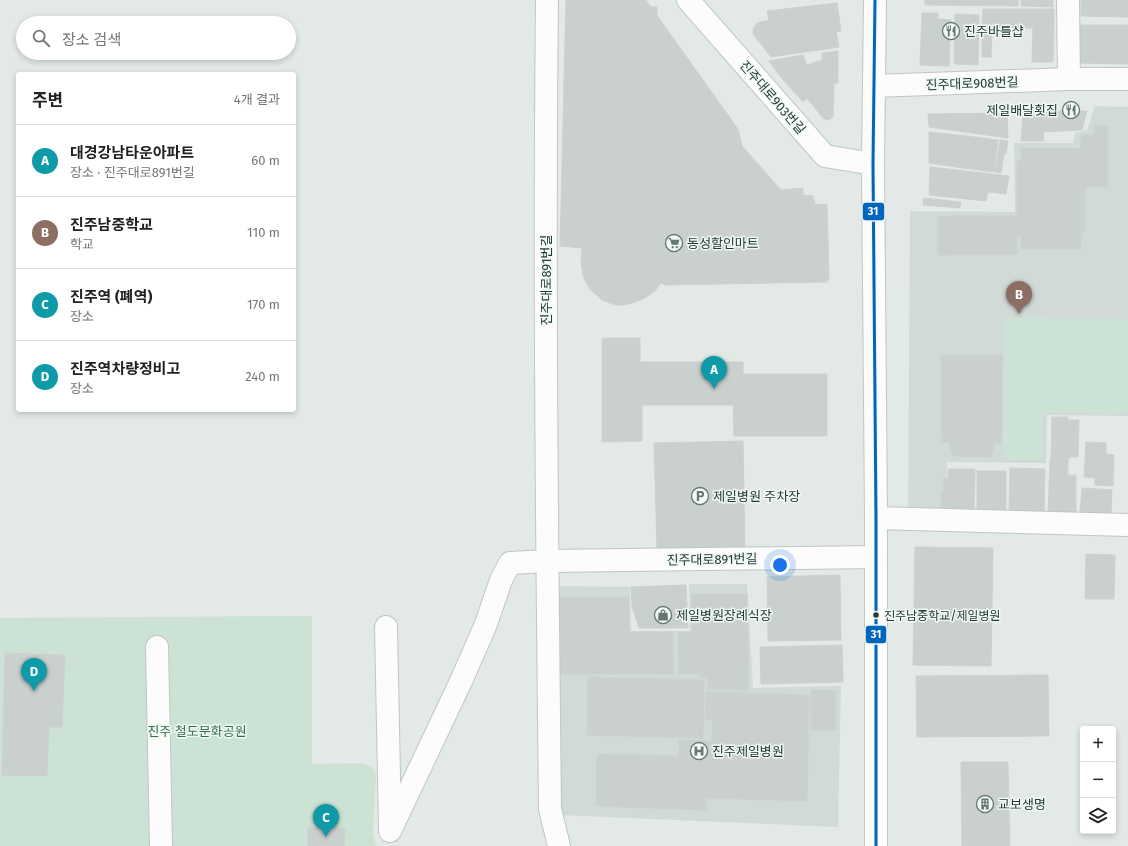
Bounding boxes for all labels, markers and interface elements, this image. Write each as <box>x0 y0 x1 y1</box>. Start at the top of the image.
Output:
search box <box>16 16 296 60</box>
restaurant icon: 진주바틀샵 <box>941 21 961 41</box>
place label: 진주바틀샵 <box>964 24 1024 39</box>
icon: search <box>30 27 52 49</box>
text: 장소 검색 <box>62 31 121 49</box>
street label: 진주대로903번길 <box>737 58 809 137</box>
street label: 진주대로908번길 <box>925 74 1019 93</box>
text: 주변 <box>32 90 63 111</box>
text: 4개 결과 <box>234 92 280 107</box>
restaurant icon: 제일배달횟집 <box>1061 100 1081 120</box>
place label: 제일배달횟집 <box>986 103 1058 118</box>
text: 대경강남타운아파트 <box>70 144 194 162</box>
text: A <box>41 153 49 168</box>
text: 60 m <box>251 153 280 168</box>
text: 장소 · 진주대로891번길 <box>70 165 195 180</box>
line badge: 31 <box>862 202 885 221</box>
text: 31 <box>867 205 878 218</box>
text: 진주남중학교 <box>70 216 153 234</box>
text: B <box>41 225 49 240</box>
text: 110 m <box>247 225 280 240</box>
supermarket icon: 동성할인마트 <box>664 233 684 253</box>
street label: 진주대로891번길 <box>539 235 554 325</box>
place label: 동성할인마트 <box>687 236 759 251</box>
text: 학교 <box>70 237 94 252</box>
pin: B <box>1006 281 1032 314</box>
text: 진주역 (폐역) <box>70 288 152 306</box>
text: C <box>41 297 49 312</box>
text: 170 m <box>247 297 280 312</box>
text: 장소 <box>70 309 94 324</box>
pin: A <box>701 356 727 389</box>
text: 진주역차량정비고 <box>70 360 180 378</box>
text: D <box>41 369 49 384</box>
text: 240 m <box>245 369 280 384</box>
text: 장소 <box>70 381 94 396</box>
parking icon: 제일병원 주차장 <box>690 486 710 506</box>
place label: 제일병원 주차장 <box>713 489 800 504</box>
street label: 진주대로891번길 <box>666 551 758 568</box>
your location <box>770 555 790 575</box>
shop icon: 제일병원장례식장 <box>653 605 673 625</box>
place label: 제일병원장례식장 <box>676 608 772 623</box>
place label: 진주남중학교/제일병원 <box>884 609 1001 623</box>
marker: 진주남중학교/제일병원 <box>871 610 881 620</box>
line badge: 31 <box>865 625 887 644</box>
text: 31 <box>870 628 881 641</box>
pin: D <box>21 658 47 691</box>
park label: 진주 철도문화공원 <box>147 724 247 739</box>
map controls <box>1080 726 1116 834</box>
button: + <box>1080 726 1116 762</box>
hospital icon: 진주제일병원 <box>689 741 709 761</box>
place label: 진주제일병원 <box>712 744 784 759</box>
button: − <box>1080 762 1116 798</box>
building icon: 교보생명 <box>975 794 995 814</box>
place label: 교보생명 <box>998 797 1046 812</box>
button: layers <box>1080 798 1116 834</box>
pin: C <box>313 804 339 837</box>

